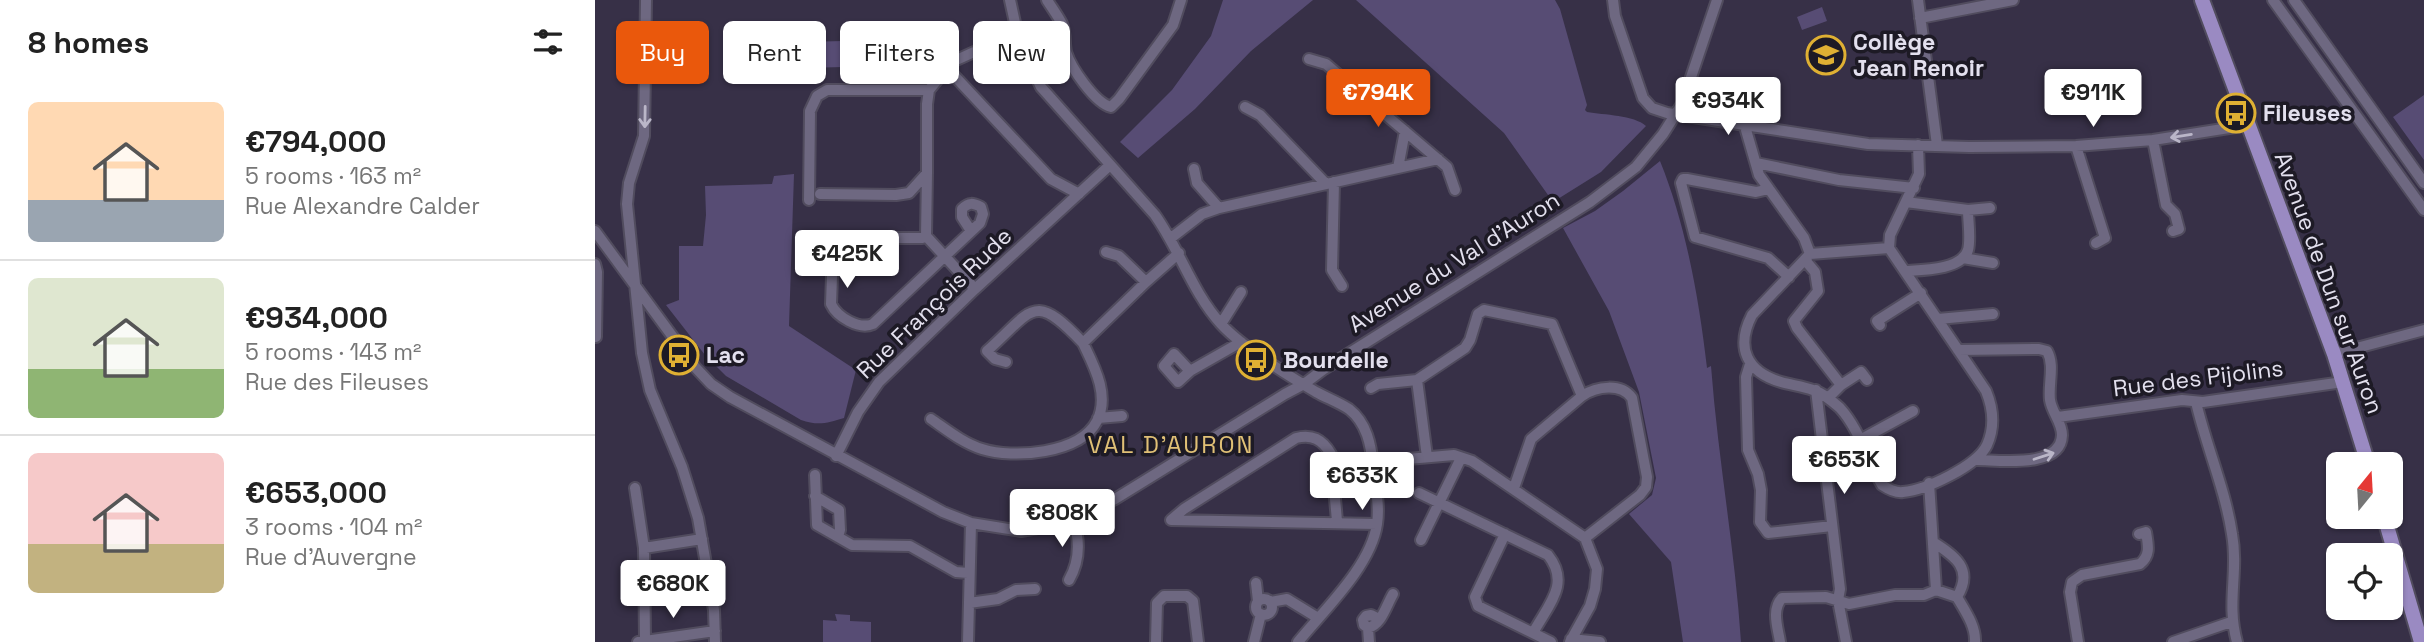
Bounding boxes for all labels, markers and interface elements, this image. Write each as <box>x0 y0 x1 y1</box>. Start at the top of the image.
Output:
chip: Buy <box>616 21 709 84</box>
chip: Rent <box>723 21 826 84</box>
chip: Filters <box>840 21 959 84</box>
chip: New <box>973 21 1070 84</box>
text: 8 homes <box>28 23 149 62</box>
icon: filters <box>529 23 567 61</box>
place label: Collège Jean Renoir <box>1853 27 1984 83</box>
school or university icon: Collège Jean Renoir <box>1805 34 1847 76</box>
pin: €794K <box>1329 69 1427 129</box>
pin: €911K <box>2044 69 2142 129</box>
text: €794K <box>1342 77 1414 107</box>
text: €911K <box>2061 77 2126 107</box>
pin: €934K <box>1679 78 1777 137</box>
text: €934K <box>1692 85 1764 115</box>
bus stop icon: Fileuses <box>2215 92 2257 134</box>
place label: Fileuses <box>2263 98 2352 128</box>
one-way arrow <box>638 105 652 128</box>
text: €794,000 <box>245 122 386 161</box>
one-way arrow <box>2170 129 2193 142</box>
icon: home <box>84 130 168 214</box>
street label: Avenue de Dun sur Auron <box>2268 148 2390 418</box>
text: 5 rooms · 163 m² <box>245 161 421 191</box>
street label: Avenue du Val d'Auron <box>1343 185 1565 339</box>
text: Rue Alexandre Calder <box>245 191 480 221</box>
street label: Rue François Rude <box>850 221 1018 385</box>
pin: €425K <box>798 230 896 290</box>
text: €425K <box>811 238 883 268</box>
text: €934,000 <box>245 298 388 337</box>
icon: home <box>84 306 168 390</box>
bus stop icon: Lac <box>658 334 700 376</box>
text: 5 rooms · 143 m² <box>245 337 421 367</box>
bus stop icon: Bourdelle <box>1235 339 1277 381</box>
place label: Lac <box>706 340 745 370</box>
place label: Bourdelle <box>1283 345 1389 375</box>
street label: Rue des Pijolins <box>2111 353 2285 403</box>
text: Rue des Fileuses <box>245 367 429 397</box>
district label: VAL D'AURON <box>1088 429 1254 460</box>
pin: €653K <box>1795 436 1893 496</box>
text: €653K <box>1808 444 1880 474</box>
one-way arrow <box>2033 448 2055 461</box>
pin: €633K <box>1313 452 1411 512</box>
north arrow <box>2326 452 2403 528</box>
map controls <box>2326 452 2403 620</box>
text: €633K <box>1326 460 1398 490</box>
text: €653,000 <box>245 473 387 512</box>
icon: home <box>84 481 168 565</box>
pin: €808K <box>1013 490 1111 549</box>
text: €808K <box>1026 497 1098 527</box>
text: 3 rooms · 104 m² <box>245 512 422 542</box>
text: Rue d'Auvergne <box>245 542 417 572</box>
button: locate <box>2326 543 2403 620</box>
pin: €680K <box>624 560 722 620</box>
text: €680K <box>637 568 709 598</box>

